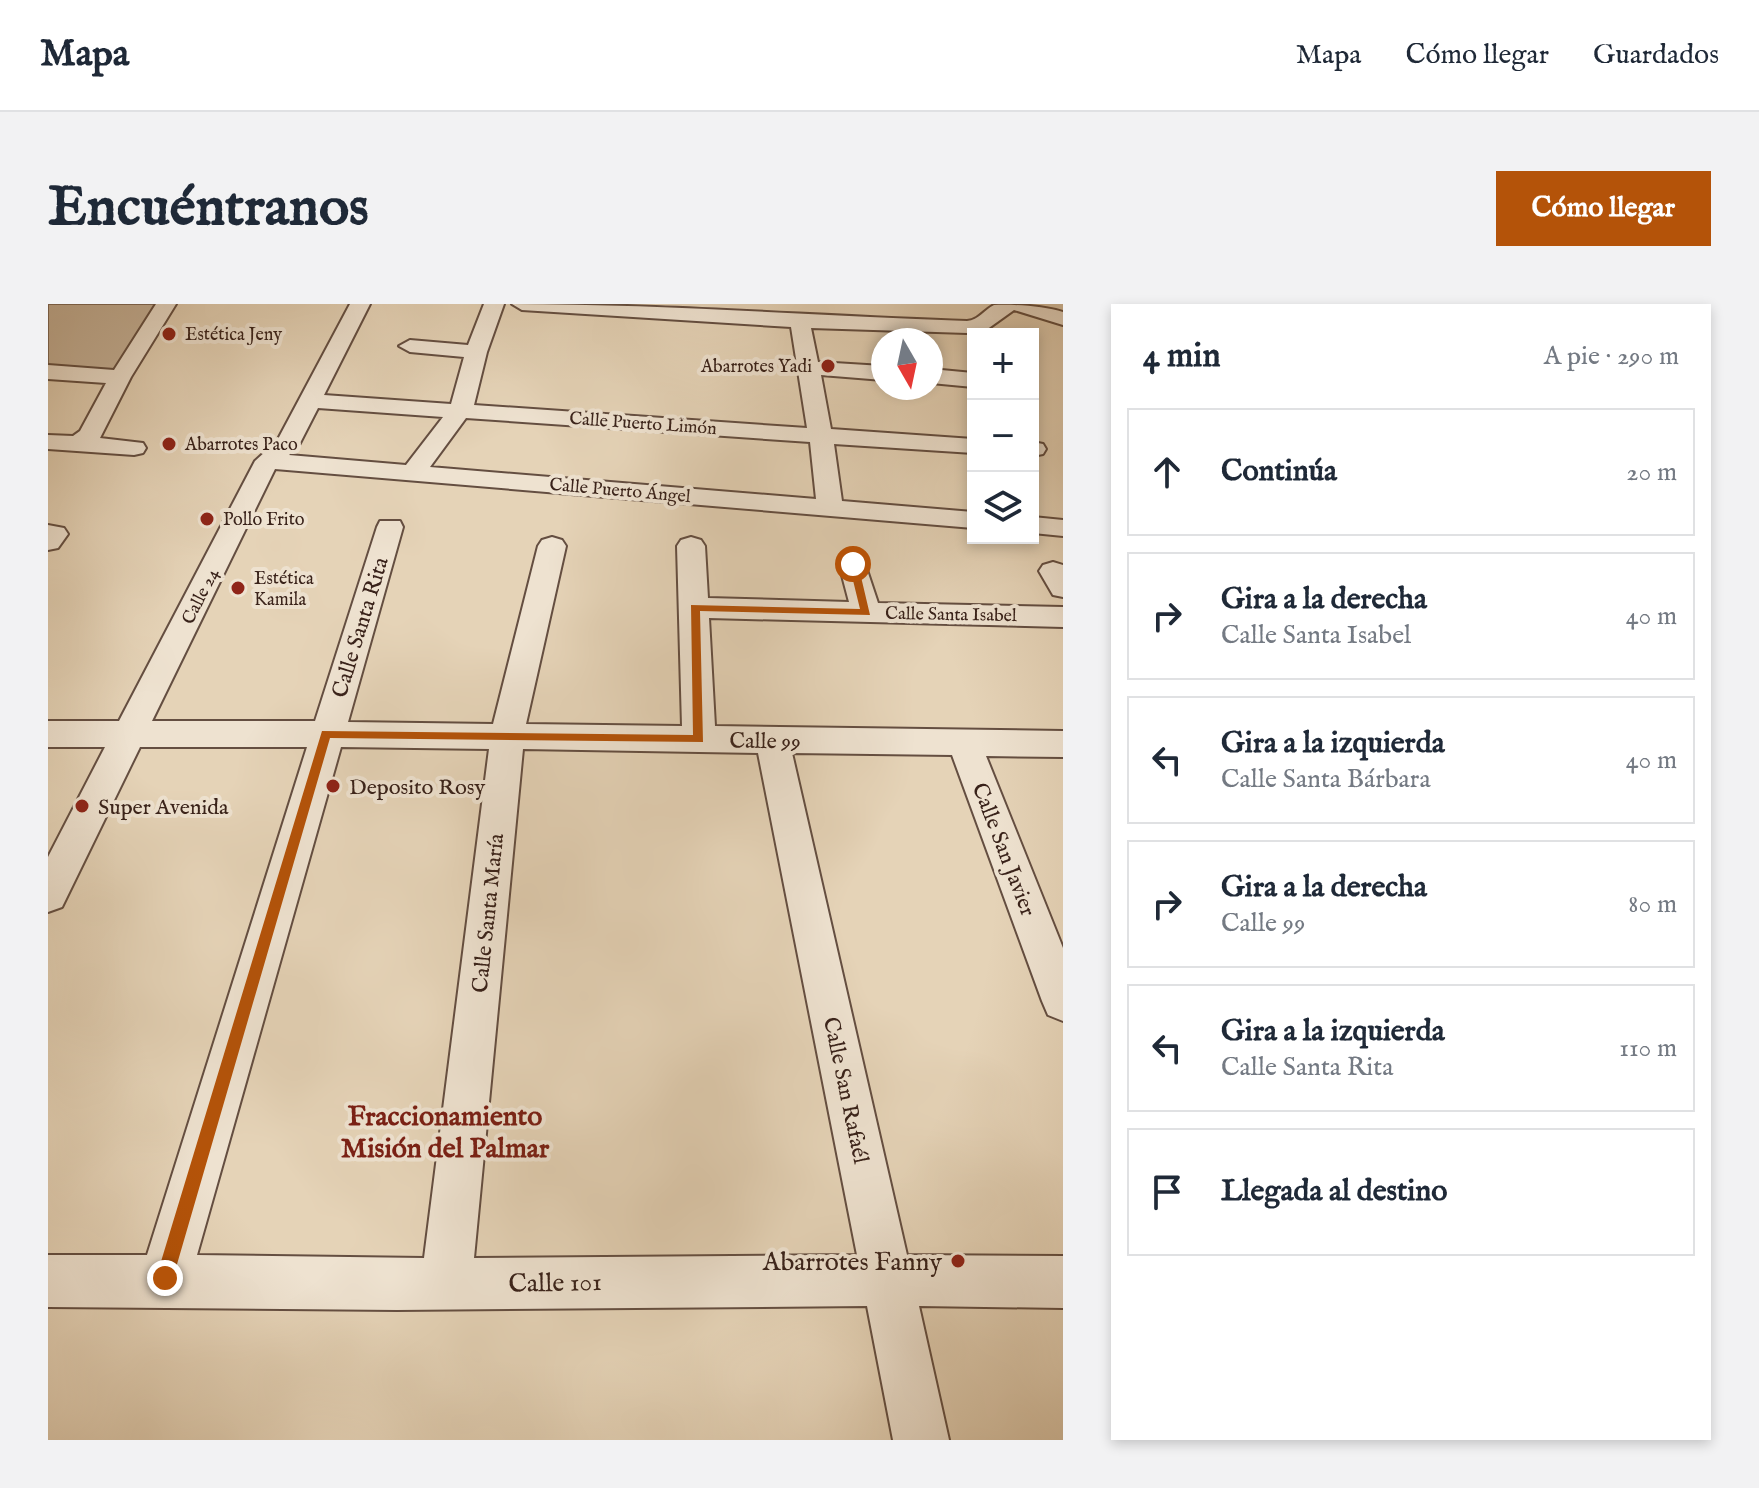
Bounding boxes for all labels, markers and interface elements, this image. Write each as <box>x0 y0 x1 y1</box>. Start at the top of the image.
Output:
text: Mapa <box>40 31 129 79</box>
text: Mapa <box>1296 38 1361 73</box>
text: Cómo llegar <box>1405 38 1549 73</box>
text: Guardados <box>1593 38 1719 73</box>
button: Cómo llegar <box>1496 171 1711 246</box>
text: Encuéntranos <box>48 173 369 244</box>
place label: Estética Jeny <box>185 324 282 347</box>
marker: Estética Jeny <box>160 325 178 343</box>
north arrow <box>871 328 943 400</box>
map controls <box>967 328 1039 544</box>
button: + <box>967 328 1039 400</box>
text: 4 min <box>1143 335 1221 378</box>
text: A pie · 290 m <box>1544 340 1679 373</box>
place label: Abarrotes Yadi <box>700 356 812 379</box>
marker: Abarrotes Yadi <box>819 357 837 375</box>
button: − <box>967 400 1039 472</box>
street label: Calle Puerto Limón <box>568 408 718 441</box>
place label: Abarrotes Paco <box>184 434 298 457</box>
marker: Abarrotes Paco <box>160 435 178 453</box>
icon: ahead <box>1145 450 1189 494</box>
text: Continúa <box>1221 453 1337 491</box>
text: 20 m <box>1626 456 1677 489</box>
street label: Calle Puerto Ángel <box>548 472 692 509</box>
button: layers <box>967 472 1039 544</box>
place label: Pollo Frito <box>223 509 305 532</box>
marker: Pollo Frito <box>198 510 216 528</box>
route start <box>835 546 871 582</box>
street label: Calle Santa Rita <box>326 553 396 701</box>
street label: Calle 24 <box>177 565 225 629</box>
place label: Estética Kamila <box>254 568 314 612</box>
marker: Estética Kamila <box>229 579 247 597</box>
text: Gira a la derecha <box>1221 581 1427 619</box>
icon: right <box>1145 594 1189 638</box>
text: 40 m <box>1626 600 1677 633</box>
street label: Calle Santa Isabel <box>885 603 1017 628</box>
text: Calle Santa Isabel <box>1221 619 1411 652</box>
text: Gira a la izquierda <box>1221 725 1445 763</box>
street label: Calle 99 <box>729 727 801 757</box>
icon: left <box>1145 738 1189 782</box>
text: 40 m <box>1626 744 1677 777</box>
text: Calle Santa Bárbara <box>1221 763 1431 796</box>
place label: Deposito Rosy <box>349 774 485 802</box>
marker: Deposito Rosy <box>324 777 342 795</box>
street label: Calle San Javier <box>965 779 1041 920</box>
place label: Super Avenida <box>98 794 229 822</box>
marker: Super Avenida <box>73 797 91 815</box>
street label: Calle Santa María <box>467 832 511 994</box>
text: Gira a la derecha <box>1221 869 1427 907</box>
icon: right <box>1145 882 1189 926</box>
text: 80 m <box>1628 888 1677 921</box>
text: Calle 99 <box>1221 907 1305 940</box>
text: Gira a la izquierda <box>1221 1013 1445 1051</box>
street label: Calle San Rafaél <box>816 1015 874 1166</box>
icon: left <box>1145 1026 1189 1070</box>
text: 110 m <box>1619 1032 1677 1065</box>
text: Calle Santa Rita <box>1221 1051 1393 1084</box>
district label: Fraccionamiento Misión del Palmar <box>341 1100 550 1167</box>
icon: arrive <box>1145 1170 1189 1214</box>
text: Llegada al destino <box>1221 1173 1447 1211</box>
place label: Abarrotes Fanny <box>762 1246 942 1279</box>
marker: Abarrotes Fanny <box>949 1252 967 1270</box>
route end <box>147 1260 183 1296</box>
street label: Calle 101 <box>508 1266 602 1301</box>

